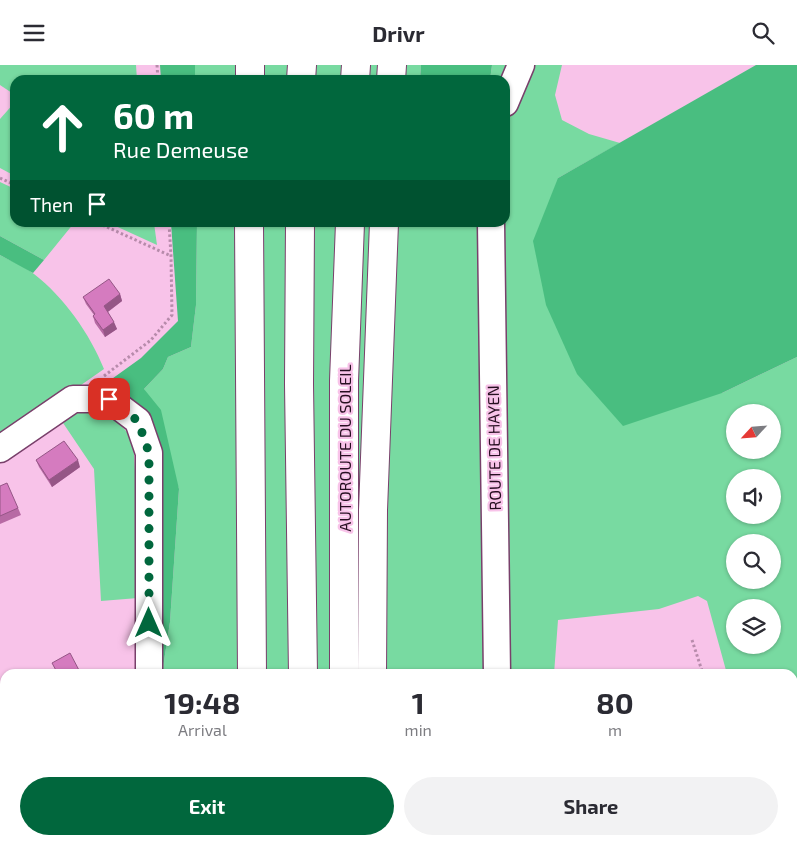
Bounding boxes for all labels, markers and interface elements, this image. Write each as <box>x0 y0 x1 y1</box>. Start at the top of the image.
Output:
icon: menu <box>20 19 48 47</box>
icon: search <box>749 19 777 47</box>
text: Drivr <box>372 20 425 46</box>
text: 60 m <box>113 94 194 136</box>
icon: ahead <box>30 95 95 160</box>
text: Rue Demeuse <box>113 136 249 162</box>
icon: arrive <box>83 190 111 218</box>
text: Then <box>30 193 73 216</box>
street label: AUTOROUTE DU SOLEIL <box>335 364 354 532</box>
pin <box>88 378 130 420</box>
icon: arrive <box>95 385 123 413</box>
street label: ROUTE DE HAYEN <box>483 385 504 511</box>
north arrow <box>726 404 781 459</box>
map controls <box>726 404 781 654</box>
button: sound <box>726 469 781 524</box>
button: search <box>726 534 781 589</box>
position arrow <box>122 596 174 648</box>
button: layers <box>726 599 781 654</box>
text: 19:48 <box>164 684 240 720</box>
text: 1 <box>412 684 425 720</box>
text: 80 <box>596 684 634 720</box>
text: Arrival <box>178 720 227 739</box>
text: min <box>405 720 432 739</box>
text: m <box>608 720 622 739</box>
button: Exit <box>20 777 394 835</box>
button: Share <box>404 777 778 835</box>

